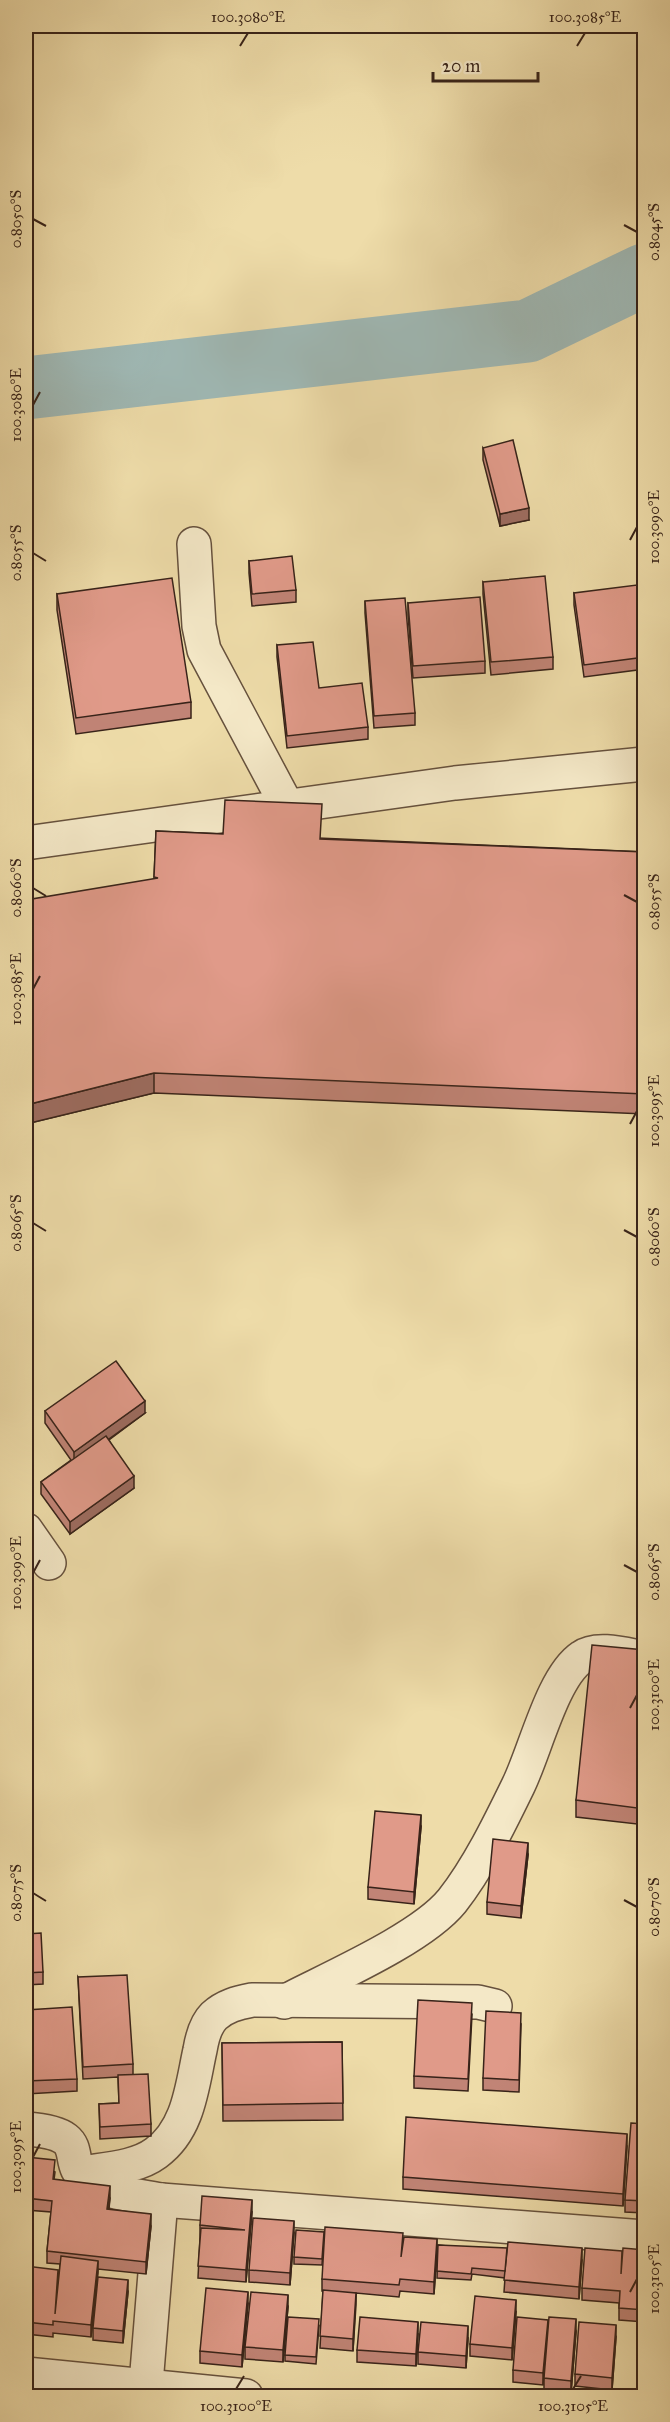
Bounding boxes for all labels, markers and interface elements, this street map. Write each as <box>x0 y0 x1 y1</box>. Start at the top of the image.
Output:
text: 100.3080°E <box>211 8 285 26</box>
text: 100.3085°E <box>549 8 621 26</box>
scale bar <box>433 45 538 83</box>
text: 20 m <box>442 55 480 77</box>
text: 0.8050°S <box>7 190 25 248</box>
text: 0.8045°S <box>645 203 663 261</box>
text: 100.3080°E <box>7 368 25 442</box>
text: 100.3090°E <box>645 490 663 564</box>
text: 0.8055°S <box>7 525 25 581</box>
text: 0.8060°S <box>7 858 25 918</box>
text: 0.8055°S <box>645 874 663 930</box>
text: 100.3085°E <box>7 953 25 1025</box>
text: 100.3095°E <box>645 1075 663 1147</box>
text: 0.8065°S <box>7 1194 25 1252</box>
text: 0.8060°S <box>645 1207 663 1267</box>
text: 100.3090°E <box>7 1536 25 1610</box>
text: 0.8065°S <box>645 1543 663 1601</box>
text: 100.3100°E <box>645 1659 663 1731</box>
text: 0.8075°S <box>7 1864 25 1922</box>
text: 0.8070°S <box>645 1877 663 1937</box>
text: 100.3095°E <box>7 2121 25 2193</box>
text: 100.3105°E <box>645 2244 663 2314</box>
text: 100.3100°E <box>200 2397 272 2415</box>
text: 100.3105°E <box>538 2397 608 2415</box>

